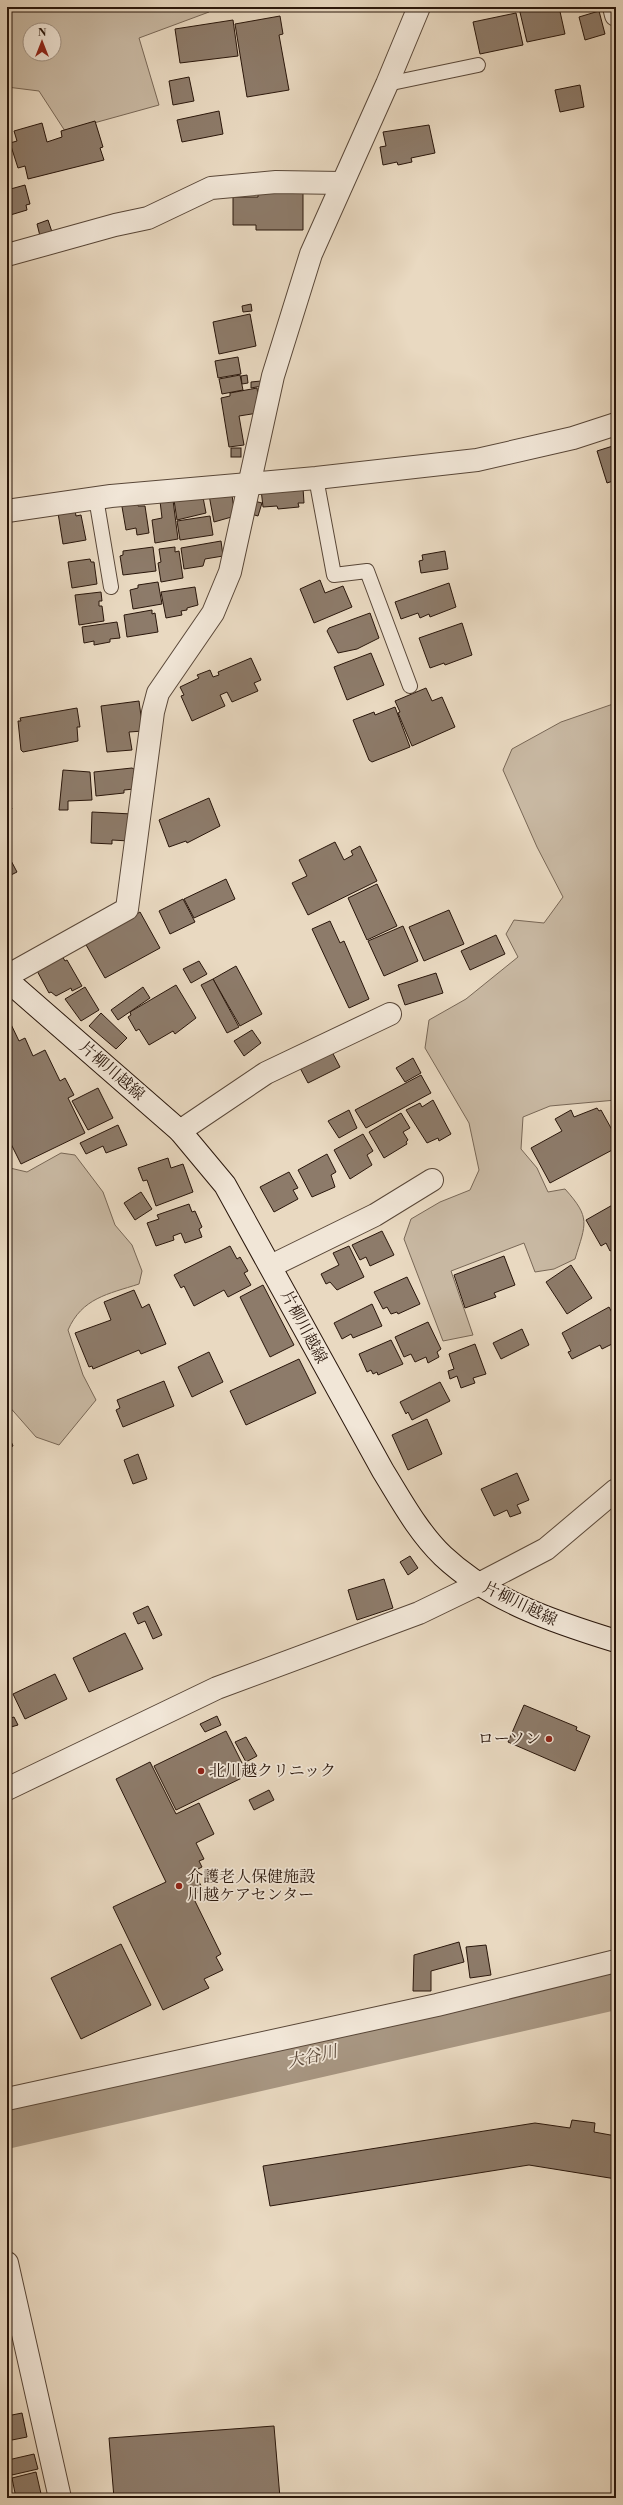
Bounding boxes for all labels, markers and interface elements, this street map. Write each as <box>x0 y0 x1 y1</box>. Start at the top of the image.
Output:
north arrow <box>22 22 62 62</box>
text: N <box>38 26 47 40</box>
street label: 片柳川越線 <box>75 1037 149 1105</box>
street label: 片柳川越線 <box>276 1287 332 1367</box>
street label: 片柳川越線 <box>480 1577 560 1631</box>
place label: ローソン <box>478 1729 541 1749</box>
marker: ローソン <box>544 1734 554 1744</box>
place label: 北川越クリニック <box>209 1761 336 1781</box>
marker: 北川越クリニック <box>196 1766 206 1776</box>
place label: 介護老人保健施設 川越ケアセンター <box>187 1867 315 1905</box>
marker: 介護老人保健施設 川越ケアセンター <box>174 1881 184 1891</box>
water label: 大谷川 <box>285 2040 341 2073</box>

